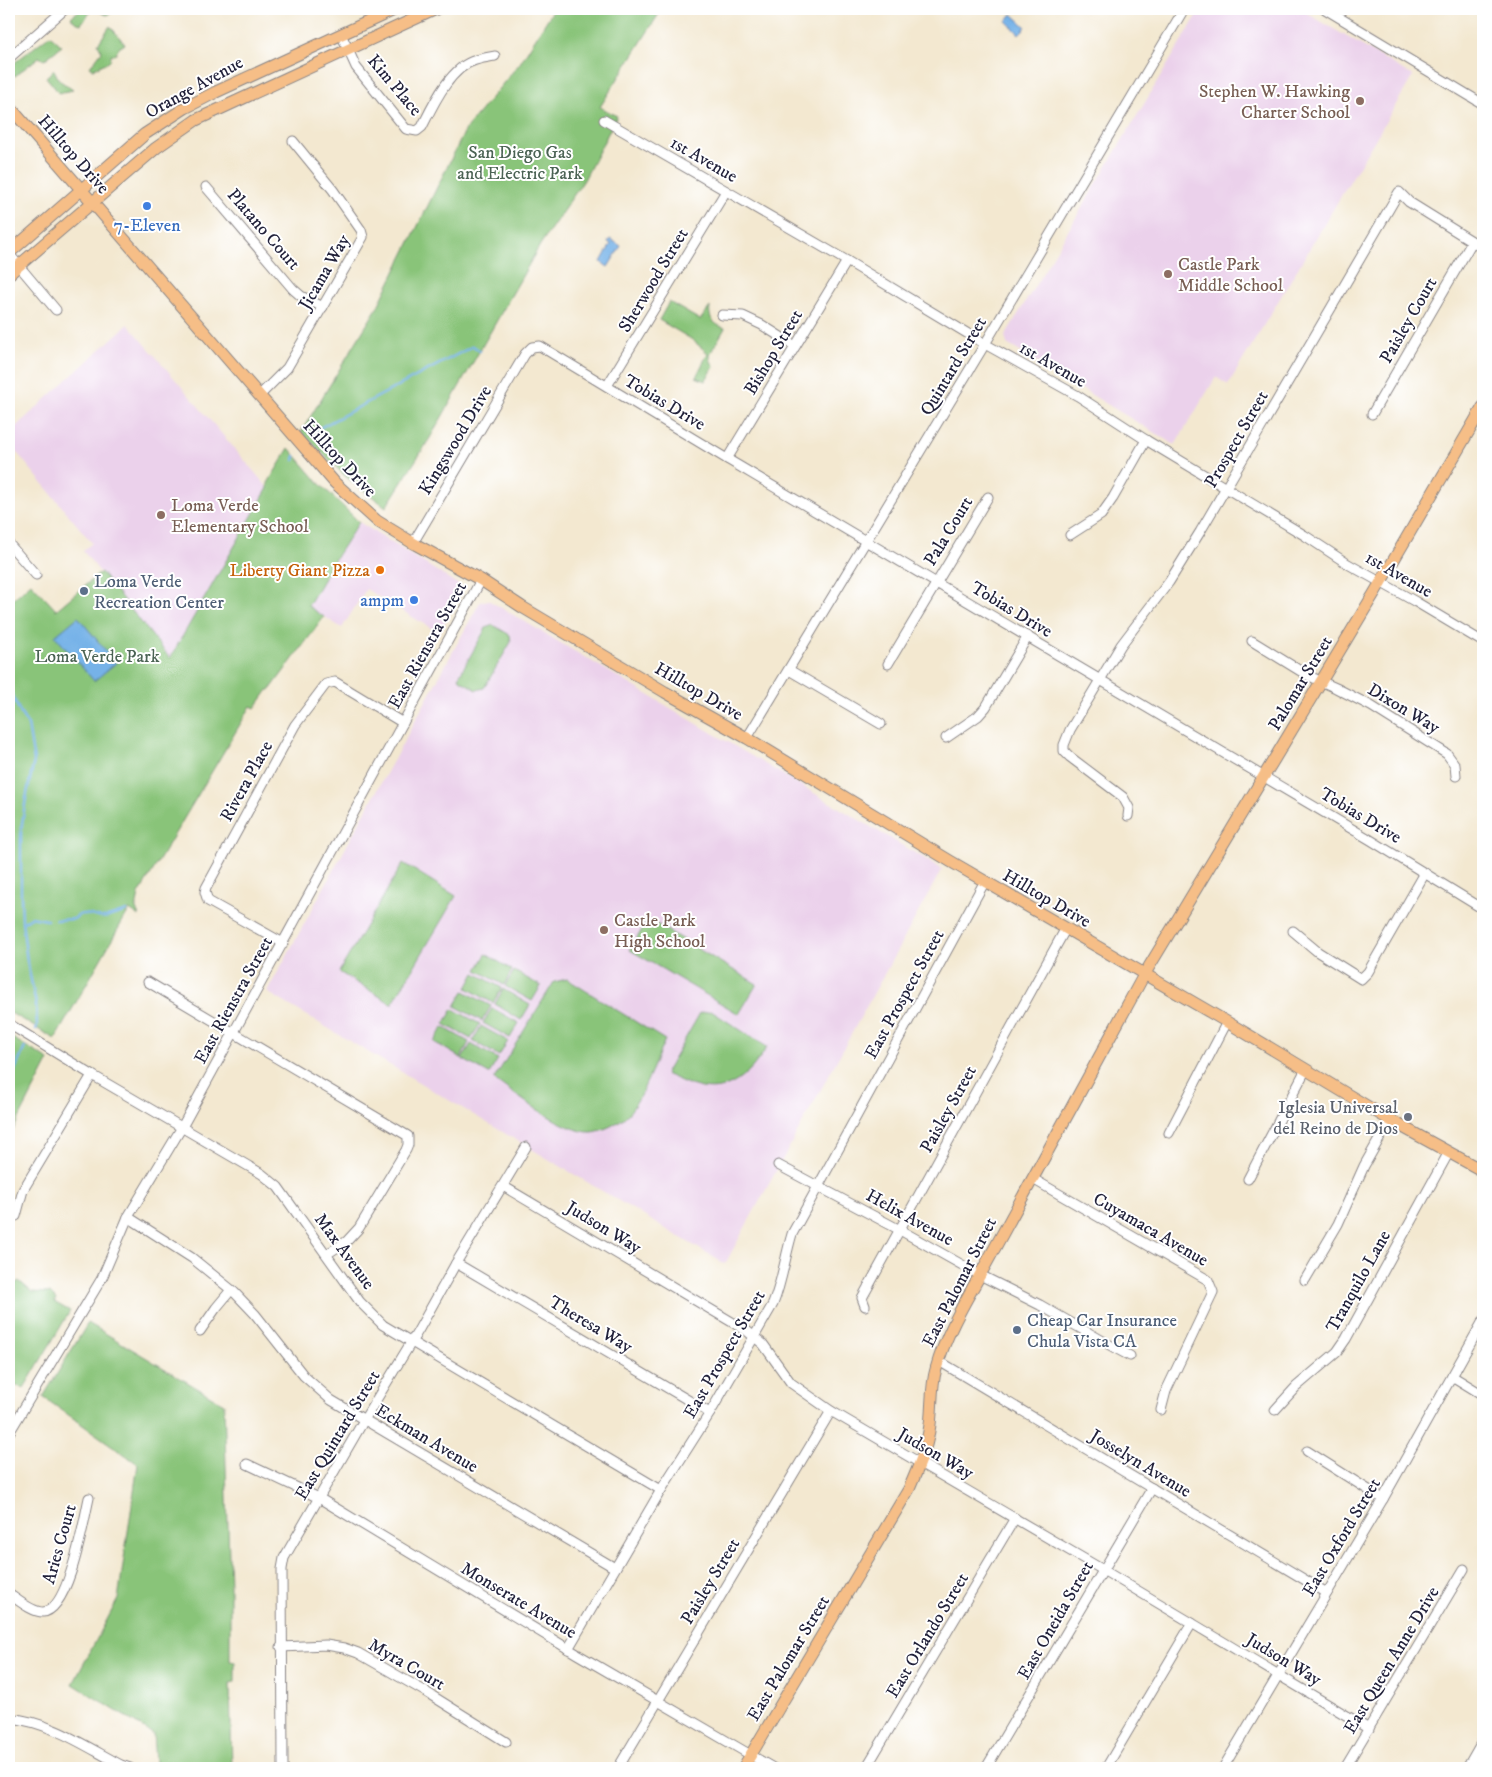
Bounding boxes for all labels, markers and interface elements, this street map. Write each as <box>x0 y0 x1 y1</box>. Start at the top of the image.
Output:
street label: Kim Place <box>362 50 426 121</box>
street label: Orange Avenue <box>142 52 247 124</box>
place label: Stephen W. Hawking Charter School <box>1199 81 1351 124</box>
marker: Stephen W. Hawking Charter School <box>1354 95 1366 107</box>
street label: Hilltop Drive <box>33 110 114 199</box>
street label: 1st Avenue <box>666 132 741 188</box>
park label: San Diego Gas and Electric Park <box>457 142 583 185</box>
street label: Platano Court <box>222 184 305 275</box>
marker: 7-Eleven <box>141 200 153 212</box>
place label: 7-Eleven <box>113 215 181 237</box>
street label: Sherwood Street <box>614 224 694 337</box>
street label: Jicama Way <box>293 231 355 316</box>
place label: Castle Park Middle School <box>1178 254 1284 297</box>
marker: Castle Park Middle School <box>1162 268 1174 280</box>
street label: Paisley Court <box>1375 273 1442 367</box>
street label: Bishop Street <box>740 306 808 399</box>
street label: Quintard Street <box>916 313 992 420</box>
street label: 1st Avenue <box>1015 337 1090 393</box>
street label: Tobias Drive <box>620 370 709 436</box>
street label: Kingswood Drive <box>415 382 497 499</box>
street label: Prospect Street <box>1200 387 1274 492</box>
street label: Hilltop Drive <box>298 415 381 502</box>
street label: Pala Court <box>920 493 978 570</box>
place label: Loma Verde Elementary School <box>171 495 309 538</box>
marker: Loma Verde Elementary School <box>155 509 167 521</box>
street label: 1st Avenue <box>1361 547 1436 603</box>
place label: Liberty Giant Pizza <box>229 560 370 582</box>
marker: Liberty Giant Pizza <box>374 564 386 576</box>
place label: Loma Verde Recreation Center <box>94 571 224 614</box>
street label: Tobias Drive <box>967 577 1056 643</box>
street label: East Rienstra Street <box>384 578 472 713</box>
marker: Loma Verde Recreation Center <box>78 585 90 597</box>
place label: ampm <box>360 590 404 612</box>
marker: ampm <box>408 594 420 606</box>
street label: Palomar Street <box>1264 632 1338 735</box>
park label: Loma Verde Park <box>34 646 160 668</box>
street label: Hilltop Drive <box>651 658 746 726</box>
street label: Dixon Way <box>1363 679 1444 739</box>
street label: Rivera Place <box>216 737 278 826</box>
street label: Tobias Drive <box>1316 783 1405 849</box>
street label: Hilltop Drive <box>999 865 1094 933</box>
place label: Castle Park High School <box>614 910 706 953</box>
marker: Castle Park High School <box>598 924 610 936</box>
street label: East Prospect Street <box>860 926 950 1063</box>
street label: East Rienstra Street <box>190 933 278 1068</box>
street label: Paisley Street <box>916 1062 982 1157</box>
place label: Iglesia Universal del Reino de Dios <box>1273 1097 1399 1140</box>
marker: Iglesia Universal del Reino de Dios <box>1402 1111 1414 1123</box>
street label: Helix Avenue <box>862 1185 957 1251</box>
street label: Cuyamaca Avenue <box>1089 1188 1212 1272</box>
street label: Judson Way <box>560 1196 646 1259</box>
street label: Max Avenue <box>309 1209 379 1294</box>
street label: East Palomar Street <box>918 1214 1002 1351</box>
street label: Tranquilo Lane <box>1322 1227 1396 1336</box>
street label: East Prospect Street <box>679 1286 771 1423</box>
street label: Theresa Way <box>545 1291 637 1359</box>
place label: Cheap Car Insurance Chula Vista CA <box>1027 1310 1177 1353</box>
marker: Cheap Car Insurance Chula Vista CA <box>1011 1324 1023 1336</box>
street label: East Quintard Street <box>290 1366 385 1504</box>
street label: Eckman Avenue <box>371 1400 482 1478</box>
street label: Judson Way <box>892 1422 978 1485</box>
street label: Josselyn Avenue <box>1084 1424 1195 1503</box>
street label: East Oxford Street <box>1298 1474 1386 1601</box>
street label: Aries Court <box>38 1502 82 1587</box>
street label: Paisley Street <box>677 1534 745 1629</box>
street label: East Oneida Street <box>1013 1557 1099 1684</box>
street label: Monserate Avenue <box>457 1558 580 1644</box>
street label: East Orlando Street <box>882 1569 974 1702</box>
street label: East Queen Anne Drive <box>1339 1583 1445 1738</box>
street label: East Palomar Street <box>743 1592 835 1725</box>
street label: Judson Way <box>1240 1628 1326 1691</box>
street label: Myra Court <box>364 1634 449 1696</box>

